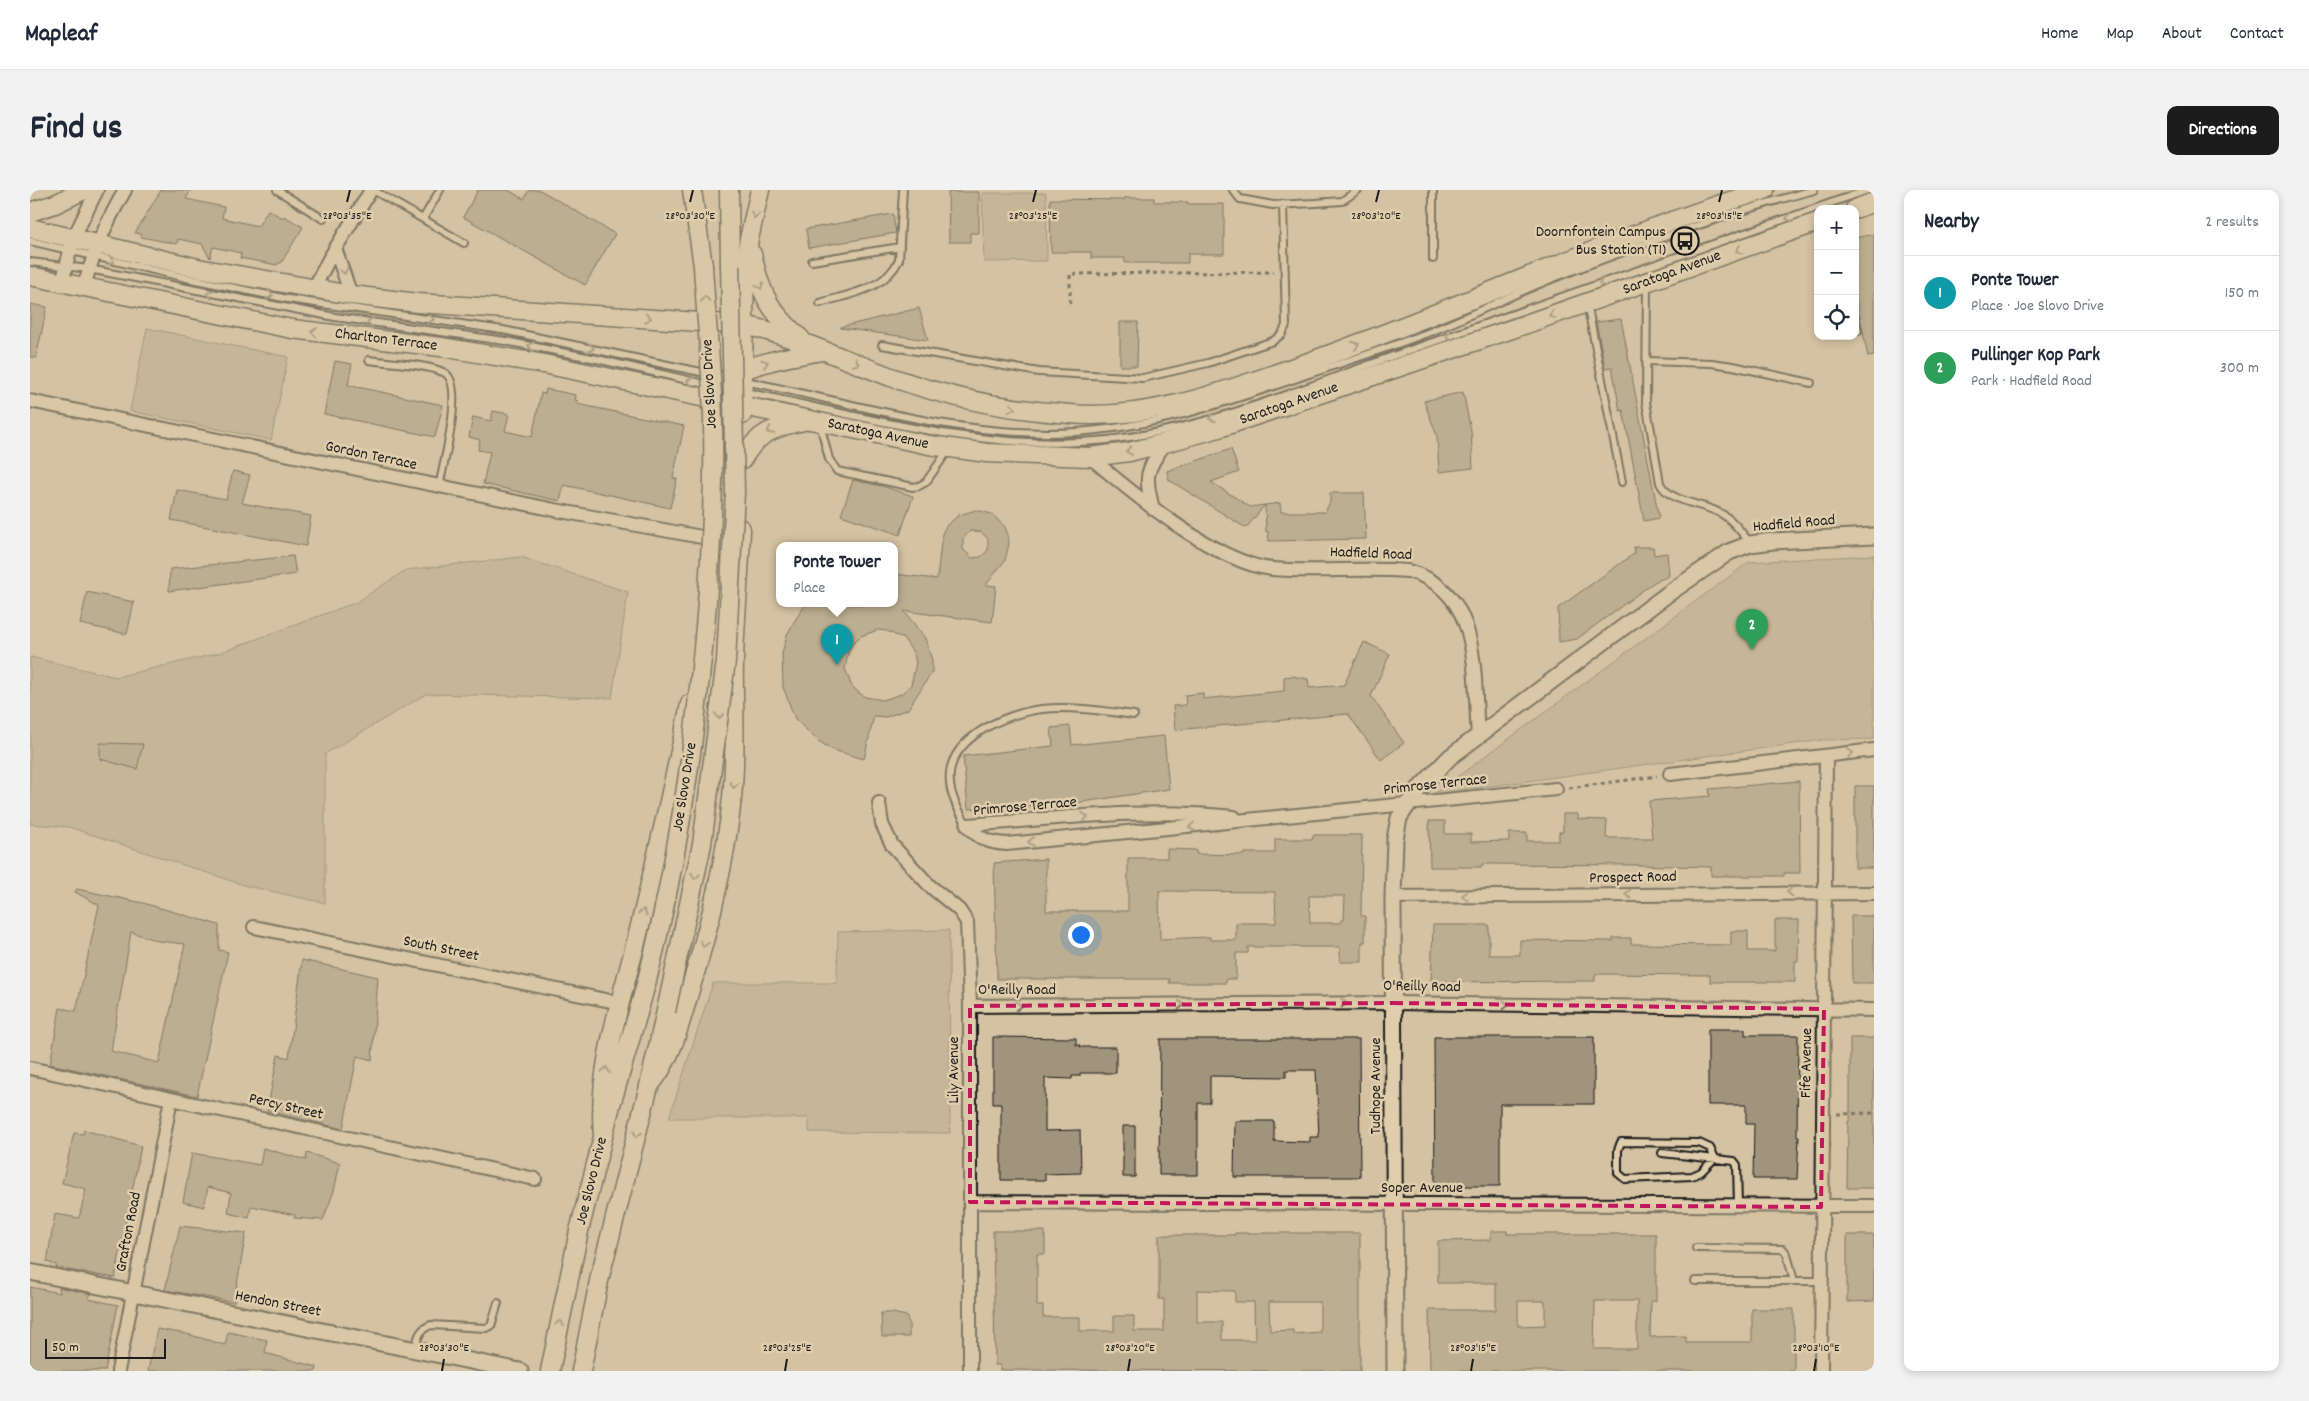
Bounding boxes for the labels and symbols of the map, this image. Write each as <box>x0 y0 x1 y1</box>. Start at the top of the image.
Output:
text: 28°03'35"E <box>323 208 372 225</box>
text: 28°03'30"E <box>665 208 715 225</box>
text: 28°03'25"E <box>1009 208 1058 225</box>
text: 28°03'20"E <box>1351 208 1401 225</box>
text: 28°03'15"E <box>1696 208 1743 225</box>
one-way arrow <box>750 210 761 219</box>
one-way arrow <box>1785 212 1793 222</box>
place label: Doornfontein Campus Bus Station (T1) <box>1536 221 1666 262</box>
bus stop icon: Doornfontein Campus Bus Station (T1) <box>1670 226 1700 256</box>
one-way arrow <box>1735 244 1743 254</box>
street label: Saratoga Avenue <box>1620 245 1724 301</box>
one-way arrow <box>107 255 116 266</box>
one-way arrow <box>338 267 349 275</box>
one-way arrow <box>1599 277 1607 287</box>
one-way arrow <box>754 281 764 290</box>
one-way arrow <box>206 289 215 300</box>
one-way arrow <box>266 289 275 300</box>
one-way arrow <box>699 295 710 303</box>
one-way arrow <box>1549 309 1557 319</box>
one-way arrow <box>645 312 653 323</box>
one-way arrow <box>427 314 435 324</box>
one-way arrow <box>366 317 374 328</box>
street label: Charlton Terrace <box>334 322 438 358</box>
one-way arrow <box>310 327 318 338</box>
one-way arrow <box>1445 330 1453 340</box>
street label: Joe Slovo Drive <box>696 338 724 430</box>
one-way arrow <box>527 341 535 351</box>
one-way arrow <box>1351 341 1360 351</box>
one-way arrow <box>586 342 595 353</box>
one-way arrow <box>851 357 860 367</box>
one-way arrow <box>760 359 769 369</box>
one-way arrow <box>685 376 694 387</box>
street label: Saratoga Avenue <box>1237 376 1341 432</box>
one-way arrow <box>1007 403 1016 413</box>
street label: Saratoga Avenue <box>825 412 931 456</box>
one-way arrow <box>1209 412 1217 422</box>
one-way arrow <box>766 425 775 435</box>
street label: Gordon Terrace <box>323 435 419 477</box>
one-way arrow <box>1125 446 1134 456</box>
street label: Hadfield Road <box>1752 509 1836 539</box>
street label: Hadfield Road <box>1329 541 1413 567</box>
pin: 2 <box>1736 609 1768 650</box>
pin: 1 <box>821 624 853 665</box>
one-way arrow <box>714 712 725 720</box>
street label: Joe Slovo Drive <box>667 741 703 833</box>
one-way arrow <box>1846 748 1854 759</box>
street label: Primrose Terrace <box>1382 768 1488 802</box>
one-way arrow <box>728 781 739 789</box>
street label: Primrose Terrace <box>972 791 1078 823</box>
one-way arrow <box>1082 812 1090 823</box>
one-way arrow <box>1188 821 1196 832</box>
one-way arrow <box>1026 837 1034 848</box>
street label: Prospect Road <box>1589 866 1677 890</box>
one-way arrow <box>691 872 701 881</box>
one-way arrow <box>1786 887 1794 897</box>
one-way arrow <box>1624 889 1632 899</box>
one-way arrow <box>1461 891 1469 901</box>
one-way arrow <box>637 907 648 916</box>
your location <box>1068 922 1094 948</box>
street label: South Street <box>401 930 481 968</box>
one-way arrow <box>699 940 709 948</box>
street label: O'Reilly Road <box>1383 975 1461 999</box>
street label: O'Reilly Road <box>978 979 1056 1002</box>
one-way arrow <box>1340 998 1348 1008</box>
one-way arrow <box>1178 1000 1186 1010</box>
one-way arrow <box>1503 1000 1511 1010</box>
one-way arrow <box>1016 1001 1023 1011</box>
street label: Fife Avenue <box>1795 1028 1819 1098</box>
street label: Lily Avenue <box>943 1036 966 1104</box>
street label: Tudhope Avenue <box>1365 1037 1388 1135</box>
one-way arrow <box>600 1066 610 1074</box>
street label: Percy Street <box>247 1087 326 1127</box>
one-way arrow <box>632 1129 643 1138</box>
street label: Joe Slovo Drive <box>570 1135 614 1227</box>
street label: Soper Avenue <box>1381 1177 1463 1200</box>
street label: Grafton Road <box>110 1190 148 1274</box>
street label: Hendon Street <box>233 1284 323 1324</box>
one-way arrow <box>554 1319 565 1328</box>
scale bar <box>45 1336 166 1359</box>
text: 28°03'30"E <box>419 1340 469 1357</box>
text: 28°03'25"E <box>763 1340 812 1357</box>
text: 28°03'20"E <box>1105 1340 1155 1357</box>
text: 28°03'15"E <box>1450 1340 1497 1357</box>
text: 28°03'10"E <box>1792 1340 1840 1357</box>

